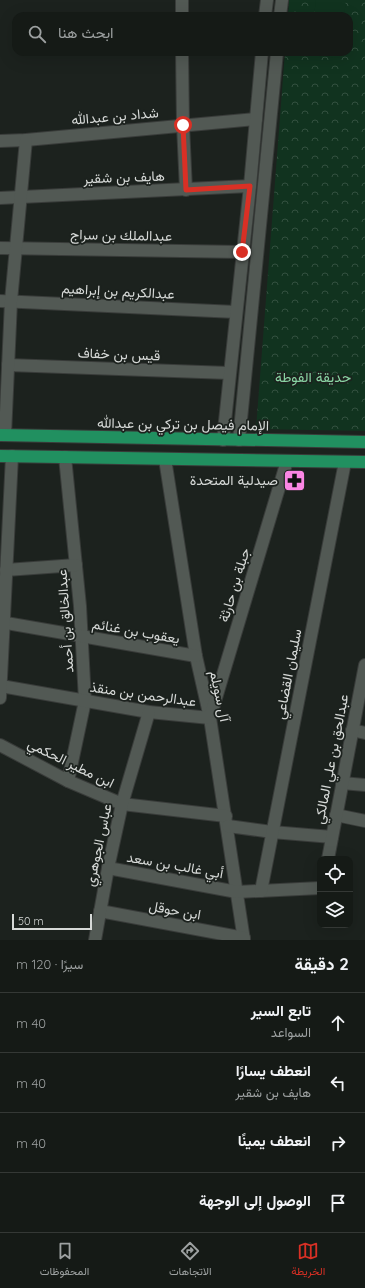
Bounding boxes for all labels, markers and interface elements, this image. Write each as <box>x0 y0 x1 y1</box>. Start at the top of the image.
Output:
search box <box>12 12 353 56</box>
icon: search <box>26 23 48 45</box>
text: ابحث هنا <box>58 23 114 42</box>
street label: شداد بن عبدالله <box>71 103 159 129</box>
route start <box>174 116 192 134</box>
street label: هايف بن شقير <box>82 167 165 187</box>
street label: عبدالملك بن سراج <box>70 225 172 247</box>
route end <box>233 243 251 261</box>
street label: عبدالكريم بن إبراهيم <box>61 279 175 304</box>
street label: قيس بن خفاف <box>77 344 161 364</box>
park label: حديقة الفوطة <box>275 368 351 386</box>
street label: الإمام فيصل بن تركي بن عبدالله <box>97 414 269 437</box>
pharmacy icon: صيدلية المتحدة <box>281 467 307 493</box>
place label: صيدلية المتحدة <box>190 471 278 489</box>
street label: جبلة بن حارثة <box>214 546 254 624</box>
street label: عبدالخالق بن أحمد <box>52 569 78 673</box>
street label: يعقوب بن غنائم <box>91 614 181 648</box>
street label: سليمان القضاعي <box>270 627 309 721</box>
street label: آل سويلم <box>205 669 235 725</box>
street label: عبدالرحمن بن منقذ <box>89 678 197 710</box>
street label: عبدالحق بن علي المالكي <box>310 693 355 826</box>
street label: ابن مطير الحكمي <box>23 734 117 794</box>
street label: عباس الجوهري <box>80 802 118 889</box>
street label: أبي غالب بن سعد <box>125 848 225 885</box>
map controls <box>317 856 353 928</box>
button: locate <box>317 856 353 892</box>
button: layers <box>317 892 353 928</box>
street label: ابن حوقل <box>147 897 203 923</box>
scale bar <box>12 912 92 931</box>
text: 50 m <box>18 914 44 928</box>
text: 2 دقيقة <box>294 953 349 974</box>
text: سيرًا · 120 m <box>16 956 83 972</box>
text: تابع السير <box>251 1001 311 1020</box>
icon: ahead <box>327 1012 349 1034</box>
text: 40 m <box>16 1015 46 1031</box>
text: السواعد <box>271 1024 311 1040</box>
text: انعطف يسارًا <box>236 1061 311 1080</box>
icon: left <box>327 1072 349 1094</box>
text: 40 m <box>16 1075 46 1091</box>
text: هايف بن شقير <box>235 1084 311 1100</box>
text: انعطف يمينًا <box>238 1131 311 1150</box>
icon: right <box>327 1132 349 1154</box>
text: 40 m <box>16 1135 46 1151</box>
text: الوصول إلى الوجهة <box>199 1191 311 1210</box>
icon: arrive <box>327 1192 349 1214</box>
tab: المحفوظات <box>40 1240 89 1281</box>
tab: الاتجاهات <box>169 1240 212 1281</box>
tab: الخريطة <box>291 1240 325 1281</box>

